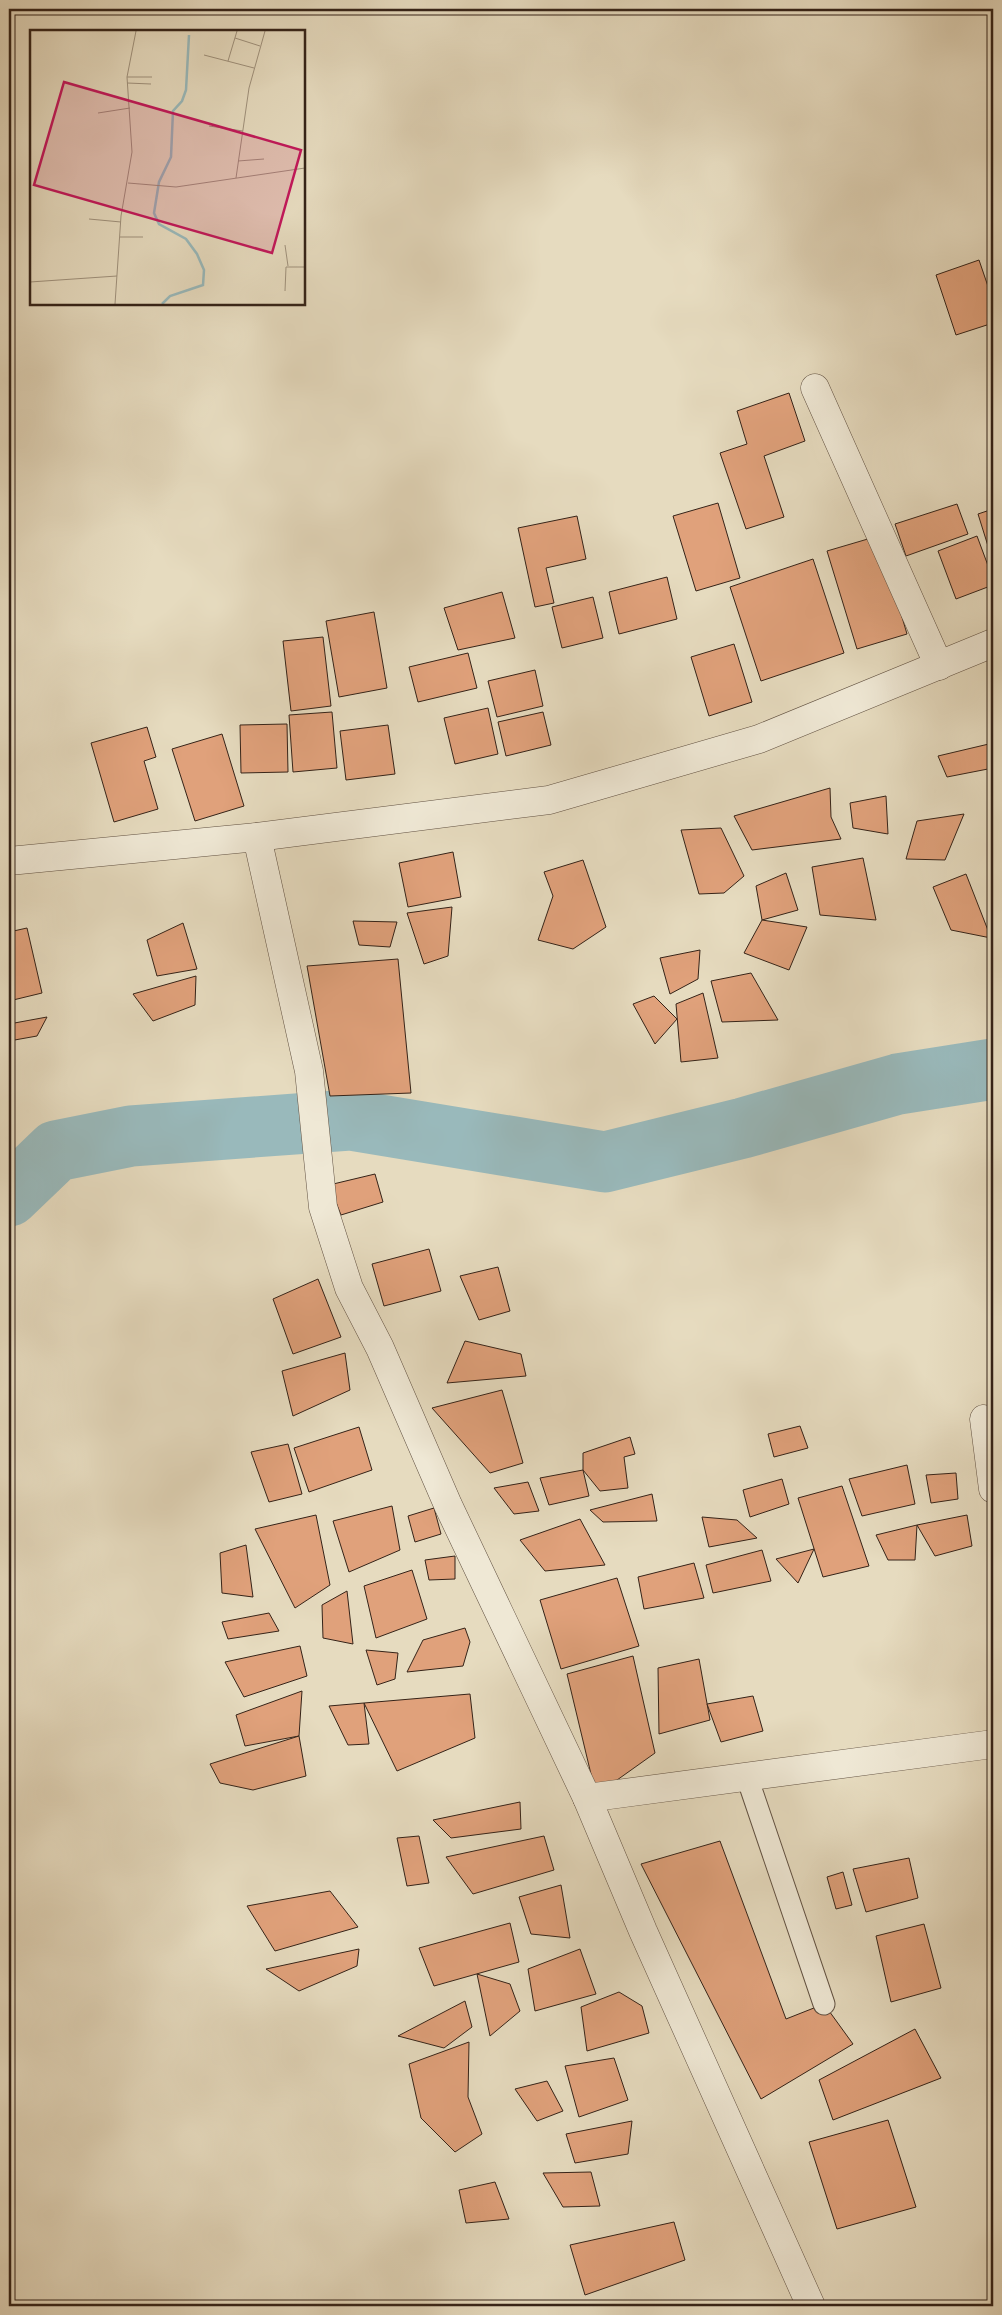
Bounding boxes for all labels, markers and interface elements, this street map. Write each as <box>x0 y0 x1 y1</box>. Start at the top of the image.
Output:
inset map <box>30 30 305 305</box>

